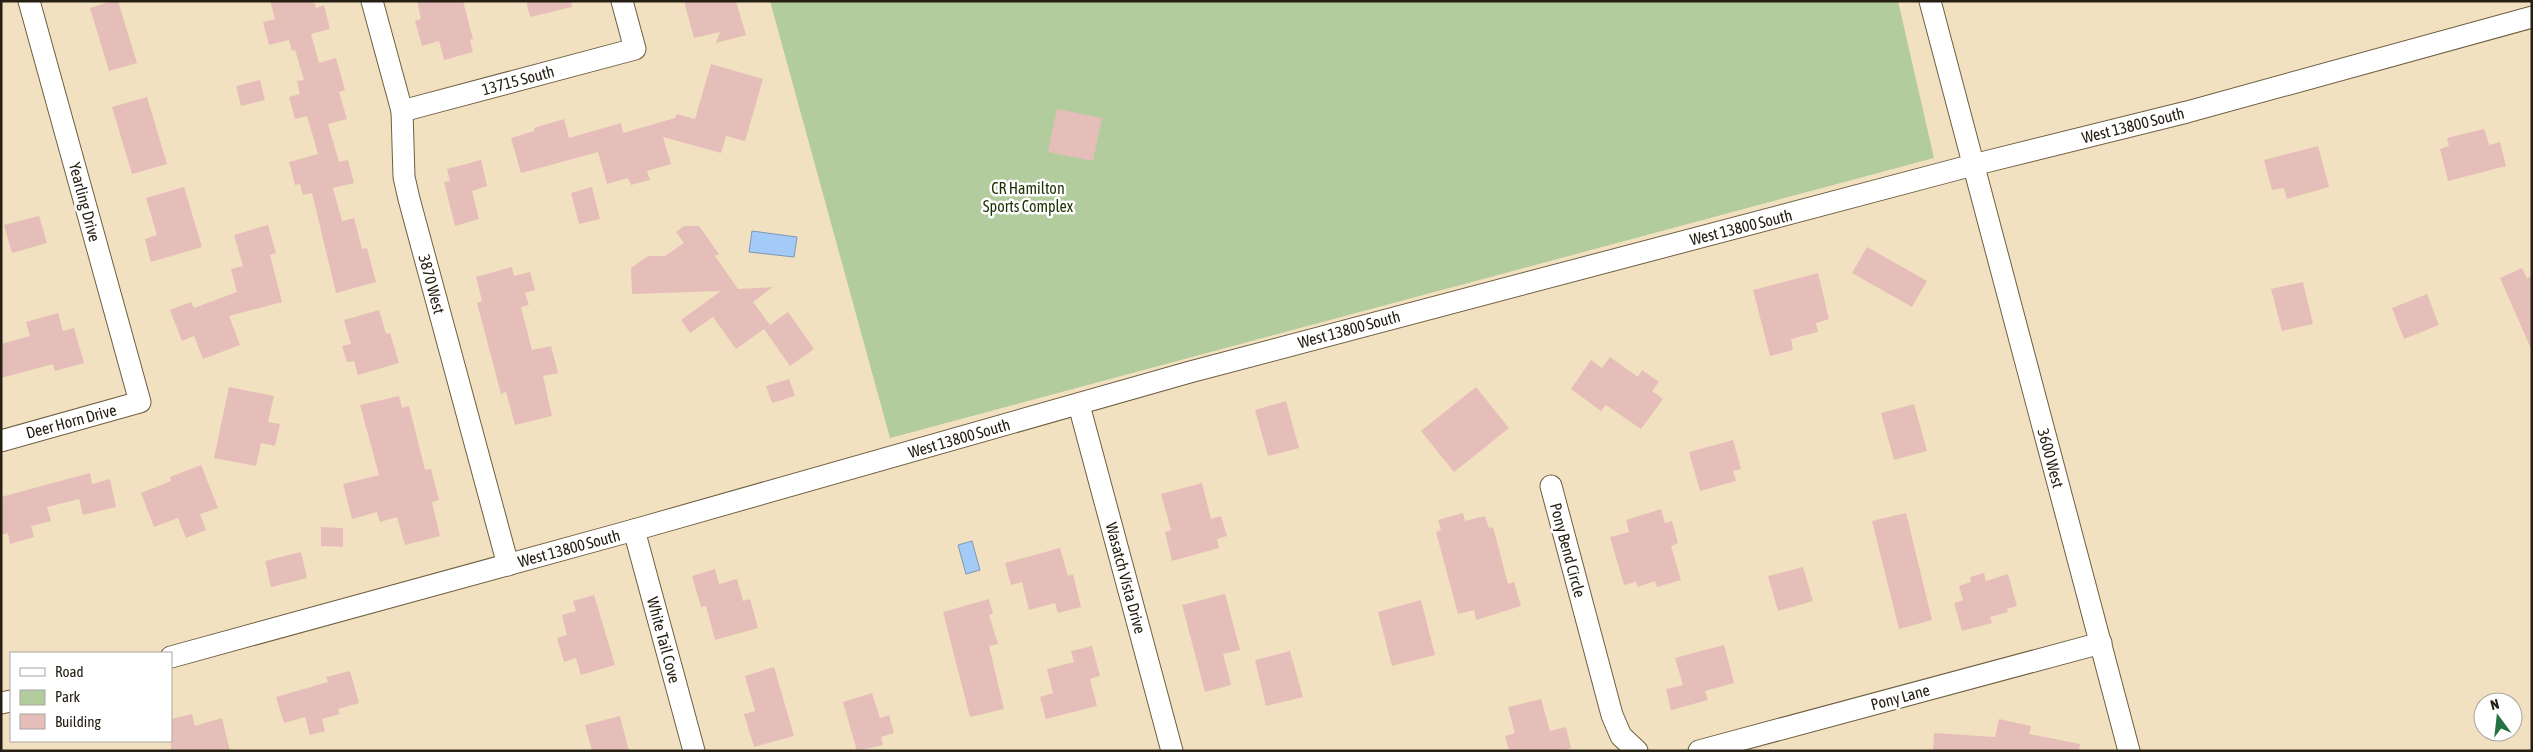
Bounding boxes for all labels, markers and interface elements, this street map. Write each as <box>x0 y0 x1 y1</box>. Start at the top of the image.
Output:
street label: 13715 South <box>480 62 556 98</box>
street label: West 13800 South <box>2080 104 2186 146</box>
street label: Yearling Drive <box>65 160 104 244</box>
park label: CR Hamilton Sports Complex <box>983 179 1074 216</box>
street label: West 13800 South <box>1688 206 1794 248</box>
street label: 3870 West <box>415 252 449 316</box>
street label: West 13800 South <box>1296 307 1402 351</box>
street label: Deer Horn Drive <box>24 400 118 442</box>
street label: West 13800 South <box>906 415 1012 461</box>
street label: 3600 West <box>2034 426 2068 490</box>
street label: Pony Bend Circle <box>1546 501 1589 599</box>
street label: Wasatch Vista Drive <box>1102 520 1150 636</box>
street label: West 13800 South <box>516 526 622 570</box>
street label: White Tail Cove <box>644 595 684 685</box>
legend <box>10 652 172 742</box>
text: Road <box>55 663 84 680</box>
street label: Pony Lane <box>1868 680 1932 714</box>
text: Park <box>55 688 80 705</box>
north arrow <box>2473 692 2523 742</box>
text: N <box>2489 696 2501 713</box>
text: Building <box>55 713 101 730</box>

